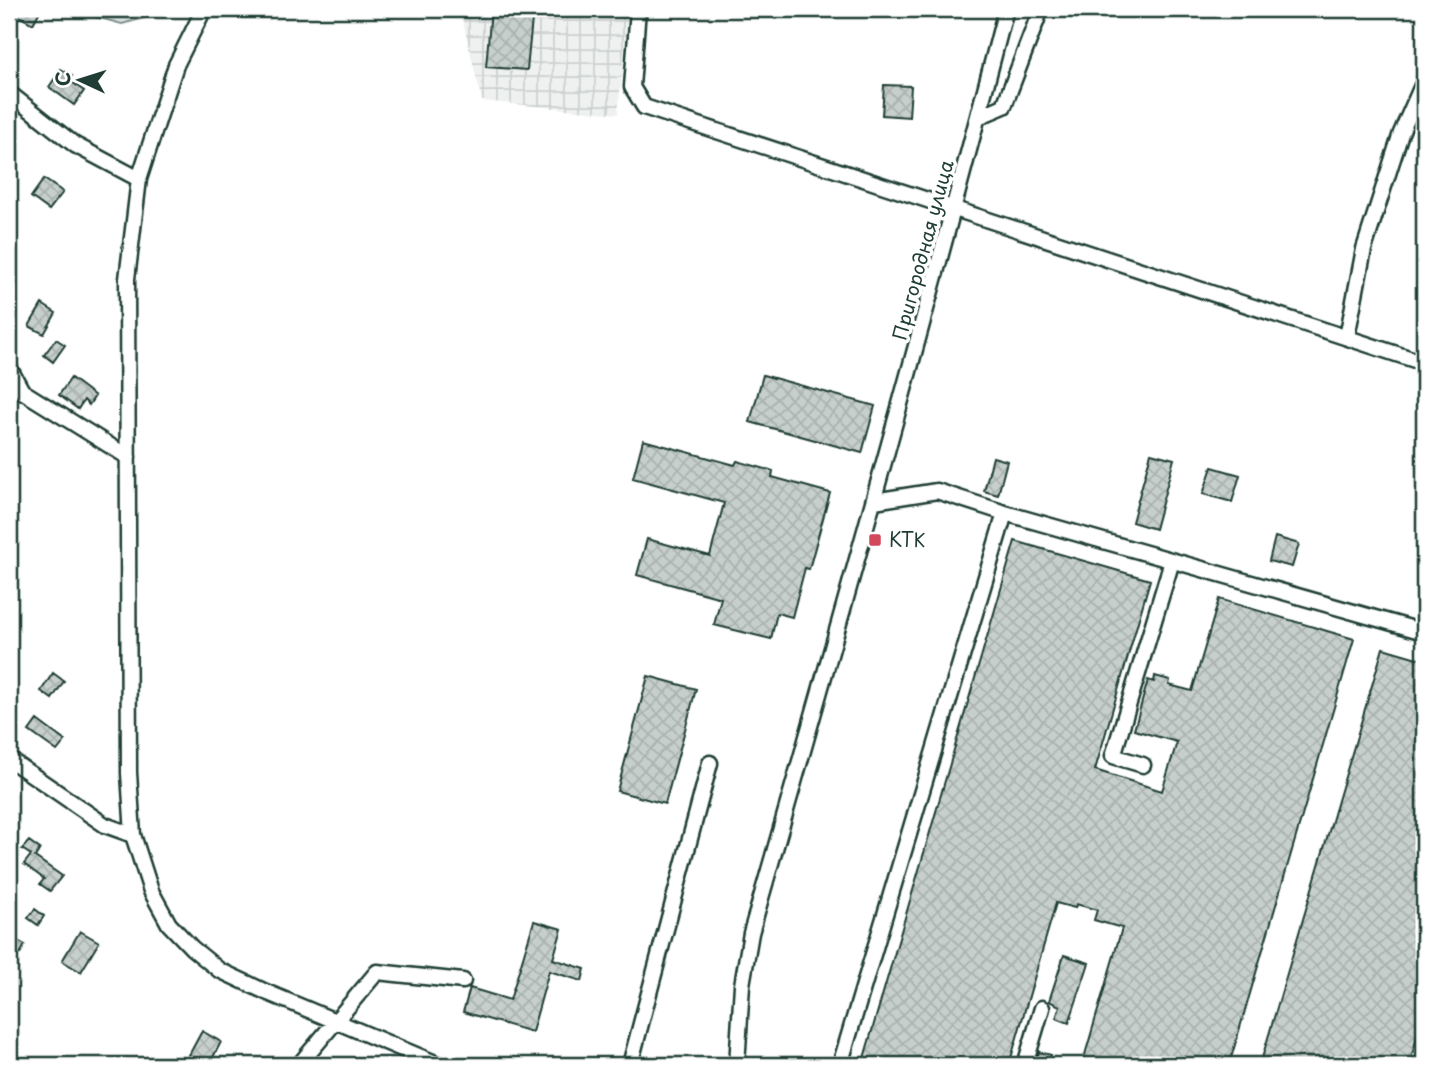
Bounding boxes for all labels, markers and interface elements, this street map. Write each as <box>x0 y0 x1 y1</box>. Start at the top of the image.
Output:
north arrow <box>46 46 116 116</box>
text: С <box>48 71 77 87</box>
street label: Пригородная улица <box>884 156 960 343</box>
place label: КТК <box>889 525 926 553</box>
marker: КТК <box>867 532 883 548</box>

